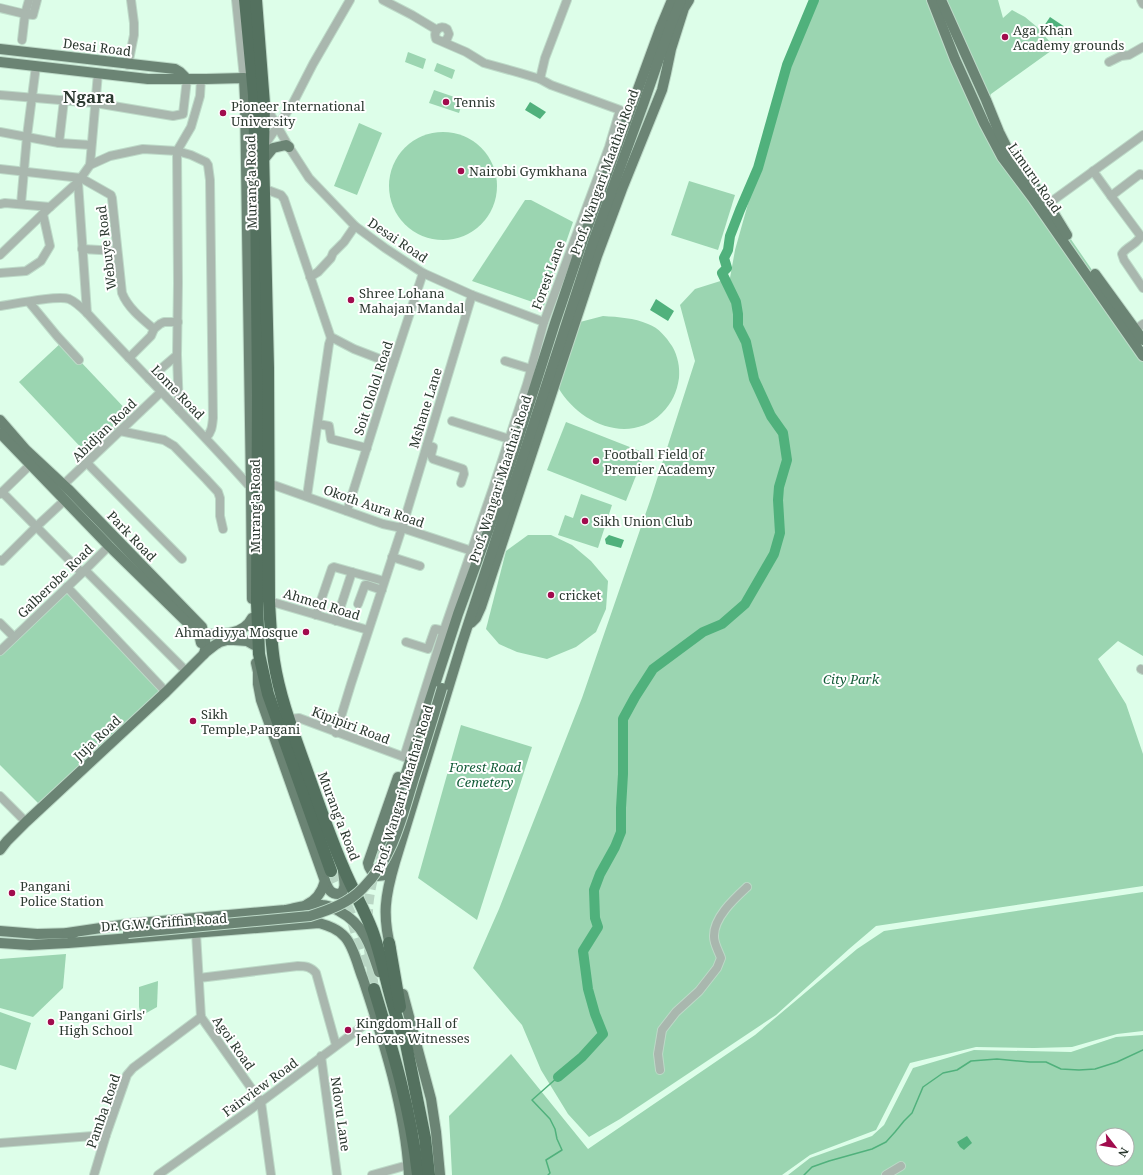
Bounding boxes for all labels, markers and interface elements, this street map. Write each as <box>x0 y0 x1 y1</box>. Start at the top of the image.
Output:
place label: Aga Khan Academy grounds <box>1013 21 1125 54</box>
marker: Aga Khan Academy grounds <box>1000 32 1010 42</box>
street label: Desai Road <box>62 34 132 60</box>
district label: Ngara <box>63 85 115 108</box>
street label: Prof. Wangari Maathai Road <box>566 87 642 257</box>
place label: Tennis <box>454 93 495 111</box>
place label: Pioneer International University <box>231 97 365 130</box>
marker: Tennis <box>441 97 451 107</box>
marker: Pioneer International University <box>218 108 228 118</box>
street label: Murang'a Road <box>241 135 261 229</box>
street label: Limuru Road <box>1004 139 1066 217</box>
place label: Nairobi Gymkhana <box>469 162 587 180</box>
marker: Nairobi Gymkhana <box>456 166 466 176</box>
street label: Webuye Road <box>92 205 120 291</box>
street label: Desai Road <box>365 213 431 267</box>
street label: Forest Lane <box>527 238 569 312</box>
place label: Shree Lohana Mahajan Mandal <box>359 284 464 317</box>
marker: Shree Lohana Mahajan Mandal <box>346 295 356 305</box>
street label: Soit Ololol Road <box>349 339 397 437</box>
street label: Lome Road <box>147 361 209 423</box>
street label: Mshane Lane <box>404 366 446 450</box>
street label: Prof. Wangari Maathai Road <box>464 393 536 565</box>
street label: Abidjan Road <box>68 394 140 466</box>
place label: Football Field of Premier Academy <box>604 445 715 478</box>
marker: Football Field of Premier Academy <box>591 456 601 466</box>
street label: Murang'a Road <box>246 459 264 553</box>
street label: Okoth Aura Road <box>321 480 427 532</box>
street label: Park Road <box>103 507 161 565</box>
place label: Sikh Union Club <box>593 512 693 530</box>
marker: Sikh Union Club <box>580 516 590 526</box>
street label: Galberobe Road <box>13 540 97 622</box>
street label: Ahmed Road <box>281 584 363 624</box>
place label: cricket <box>559 586 601 604</box>
marker: cricket <box>546 590 556 600</box>
place label: Ahmadiyya Mosque <box>175 623 298 641</box>
marker: Ahmadiyya Mosque <box>301 627 311 637</box>
park label: City Park <box>823 670 880 688</box>
street label: Kipipiri Road <box>309 702 393 748</box>
street label: Prof. Wangari Maathai Road <box>369 703 437 875</box>
place label: Sikh Temple,Pangani <box>201 705 300 738</box>
street label: Juja Road <box>69 711 125 765</box>
marker: Sikh Temple,Pangani <box>188 716 198 726</box>
park label: Forest Road Cemetery <box>448 758 522 791</box>
street label: Murang'a Road <box>314 769 364 863</box>
place label: Pangani Police Station <box>20 877 104 910</box>
marker: Pangani Police Station <box>7 888 17 898</box>
street label: Dr. G.W. Griffin Road <box>100 909 228 935</box>
place label: Pangani Girls' High School <box>59 1006 145 1039</box>
street label: Agoi Road <box>209 1012 259 1074</box>
place label: Kingdom Hall of Jehovas Witnesses <box>355 1014 470 1047</box>
marker: Pangani Girls' High School <box>46 1017 56 1027</box>
marker: Kingdom Hall of Jehovas Witnesses <box>343 1025 353 1035</box>
street label: Fairview Road <box>219 1053 301 1121</box>
street label: Pamba Road <box>82 1071 124 1151</box>
street label: Ndovu Lane <box>327 1075 355 1153</box>
north arrow <box>1095 1127 1135 1167</box>
text: N <box>1115 1145 1133 1160</box>

